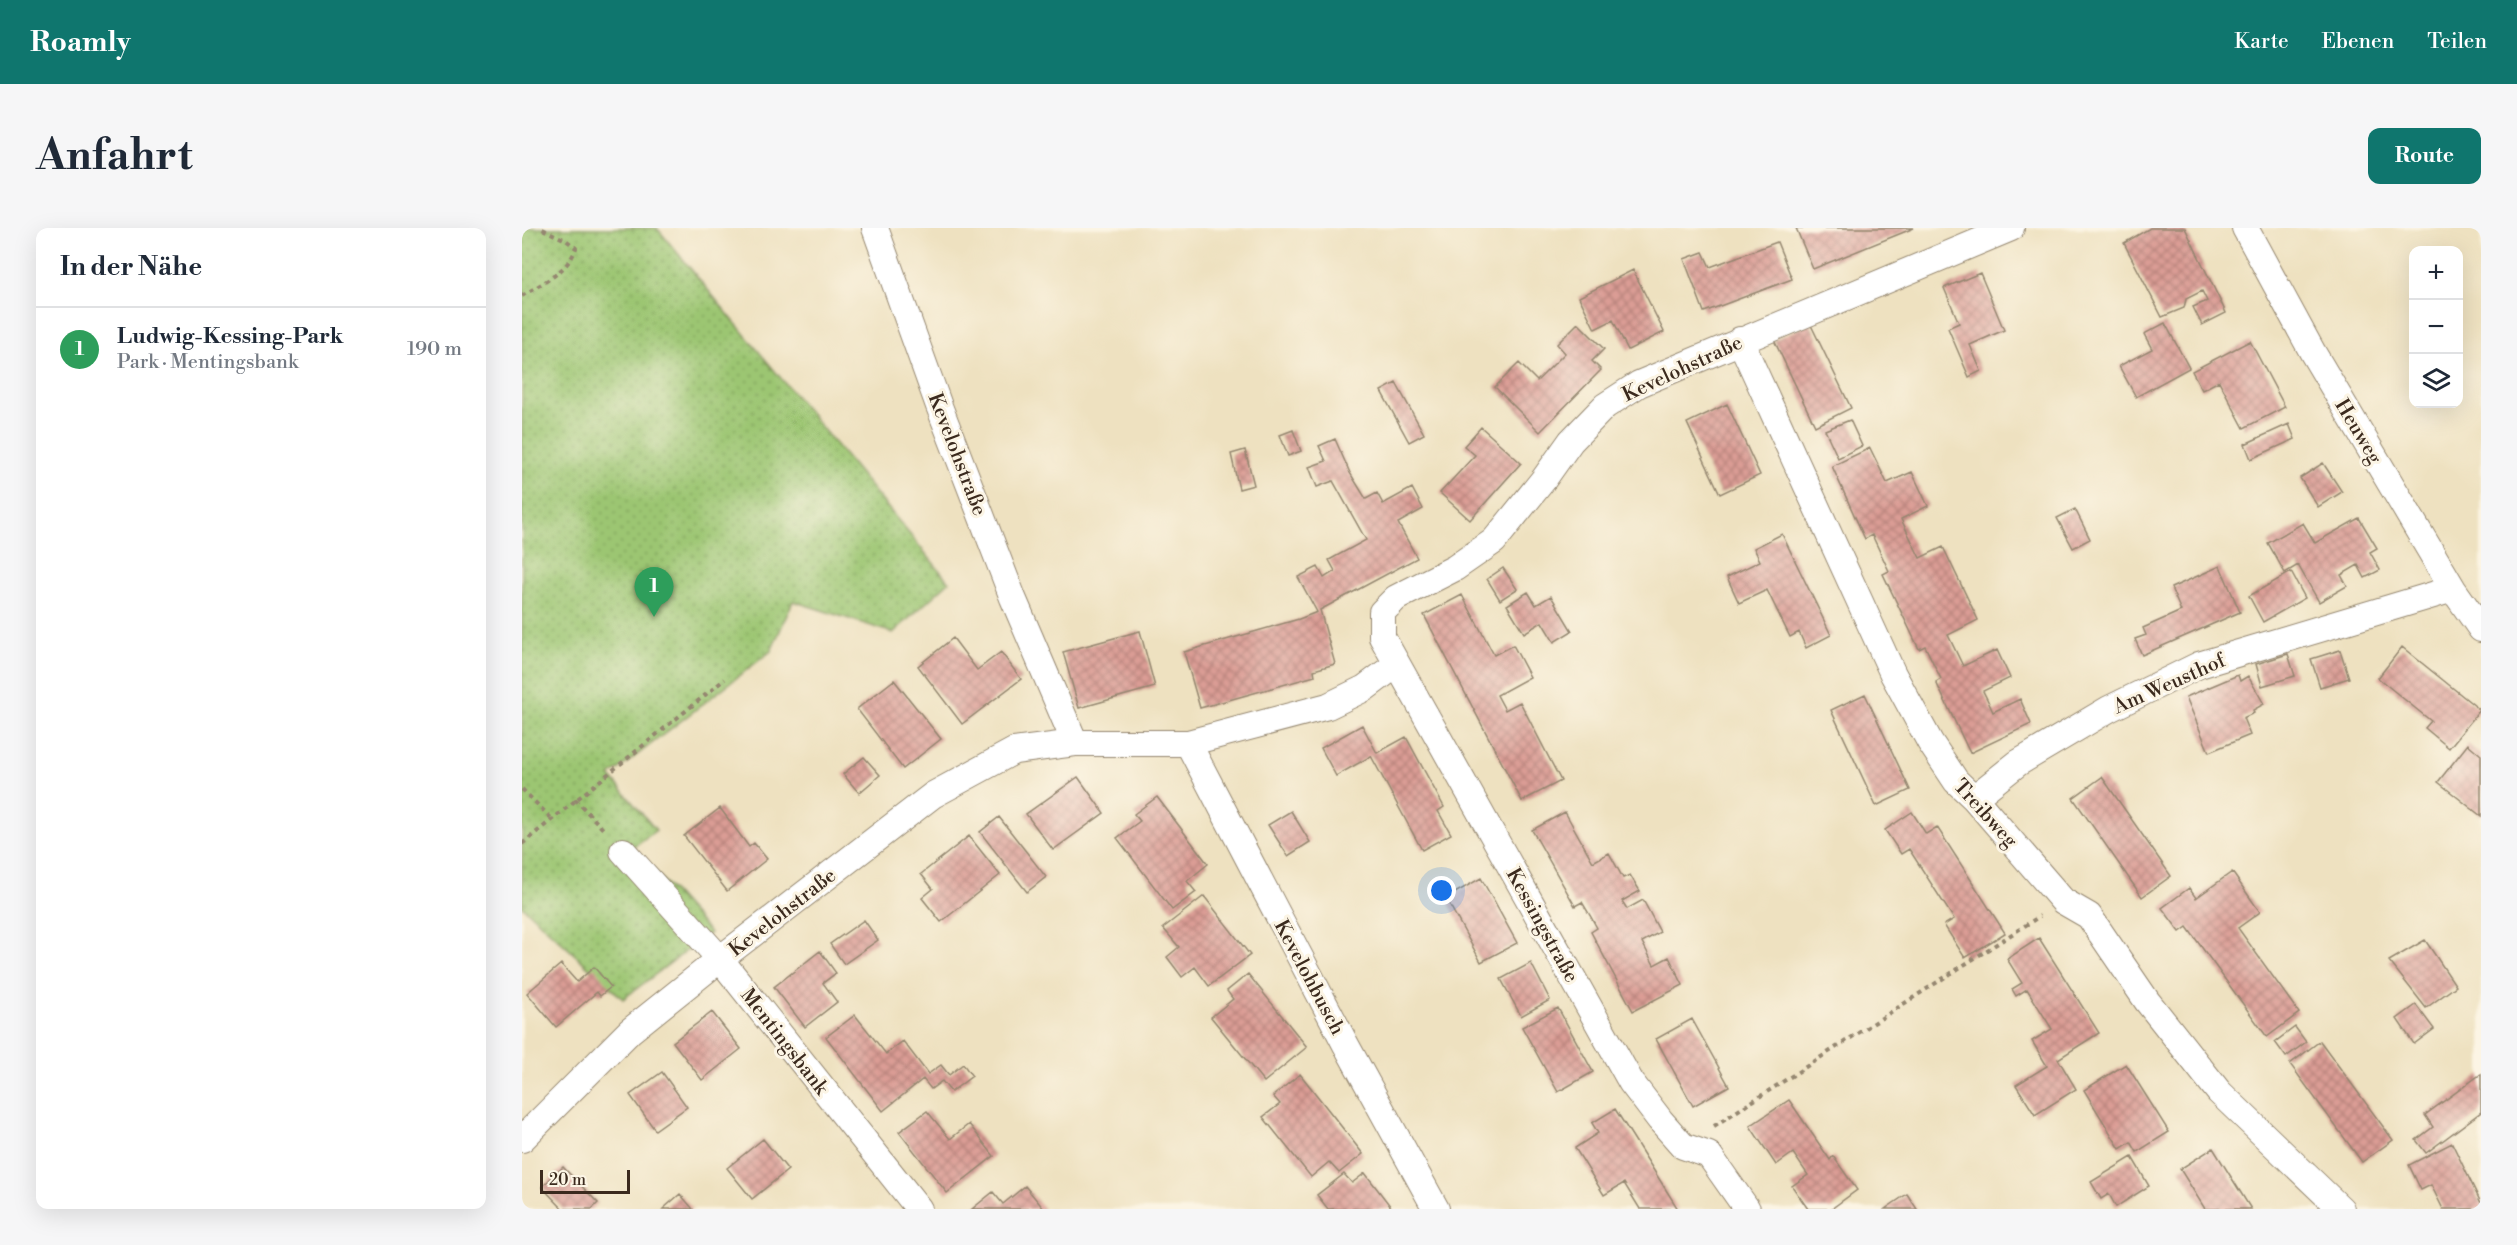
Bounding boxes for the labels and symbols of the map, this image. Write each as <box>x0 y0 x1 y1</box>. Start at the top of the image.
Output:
street label: Kevelohstraße <box>1619 331 1747 408</box>
street label: Kevelohstraße <box>922 390 991 519</box>
street label: Heuweg <box>2329 395 2387 469</box>
pin: 1 <box>634 568 674 617</box>
street label: Am Weusthof <box>2109 648 2230 721</box>
street label: Treibweg <box>1948 775 2023 854</box>
street label: Kevelohstraße <box>724 864 842 963</box>
street label: Kessingstraße <box>1500 864 1583 987</box>
your location <box>1427 876 1456 905</box>
street label: Kevelohbusch <box>1268 916 1350 1040</box>
street label: Mentingsbank <box>734 984 834 1101</box>
scale bar <box>540 1167 630 1194</box>

